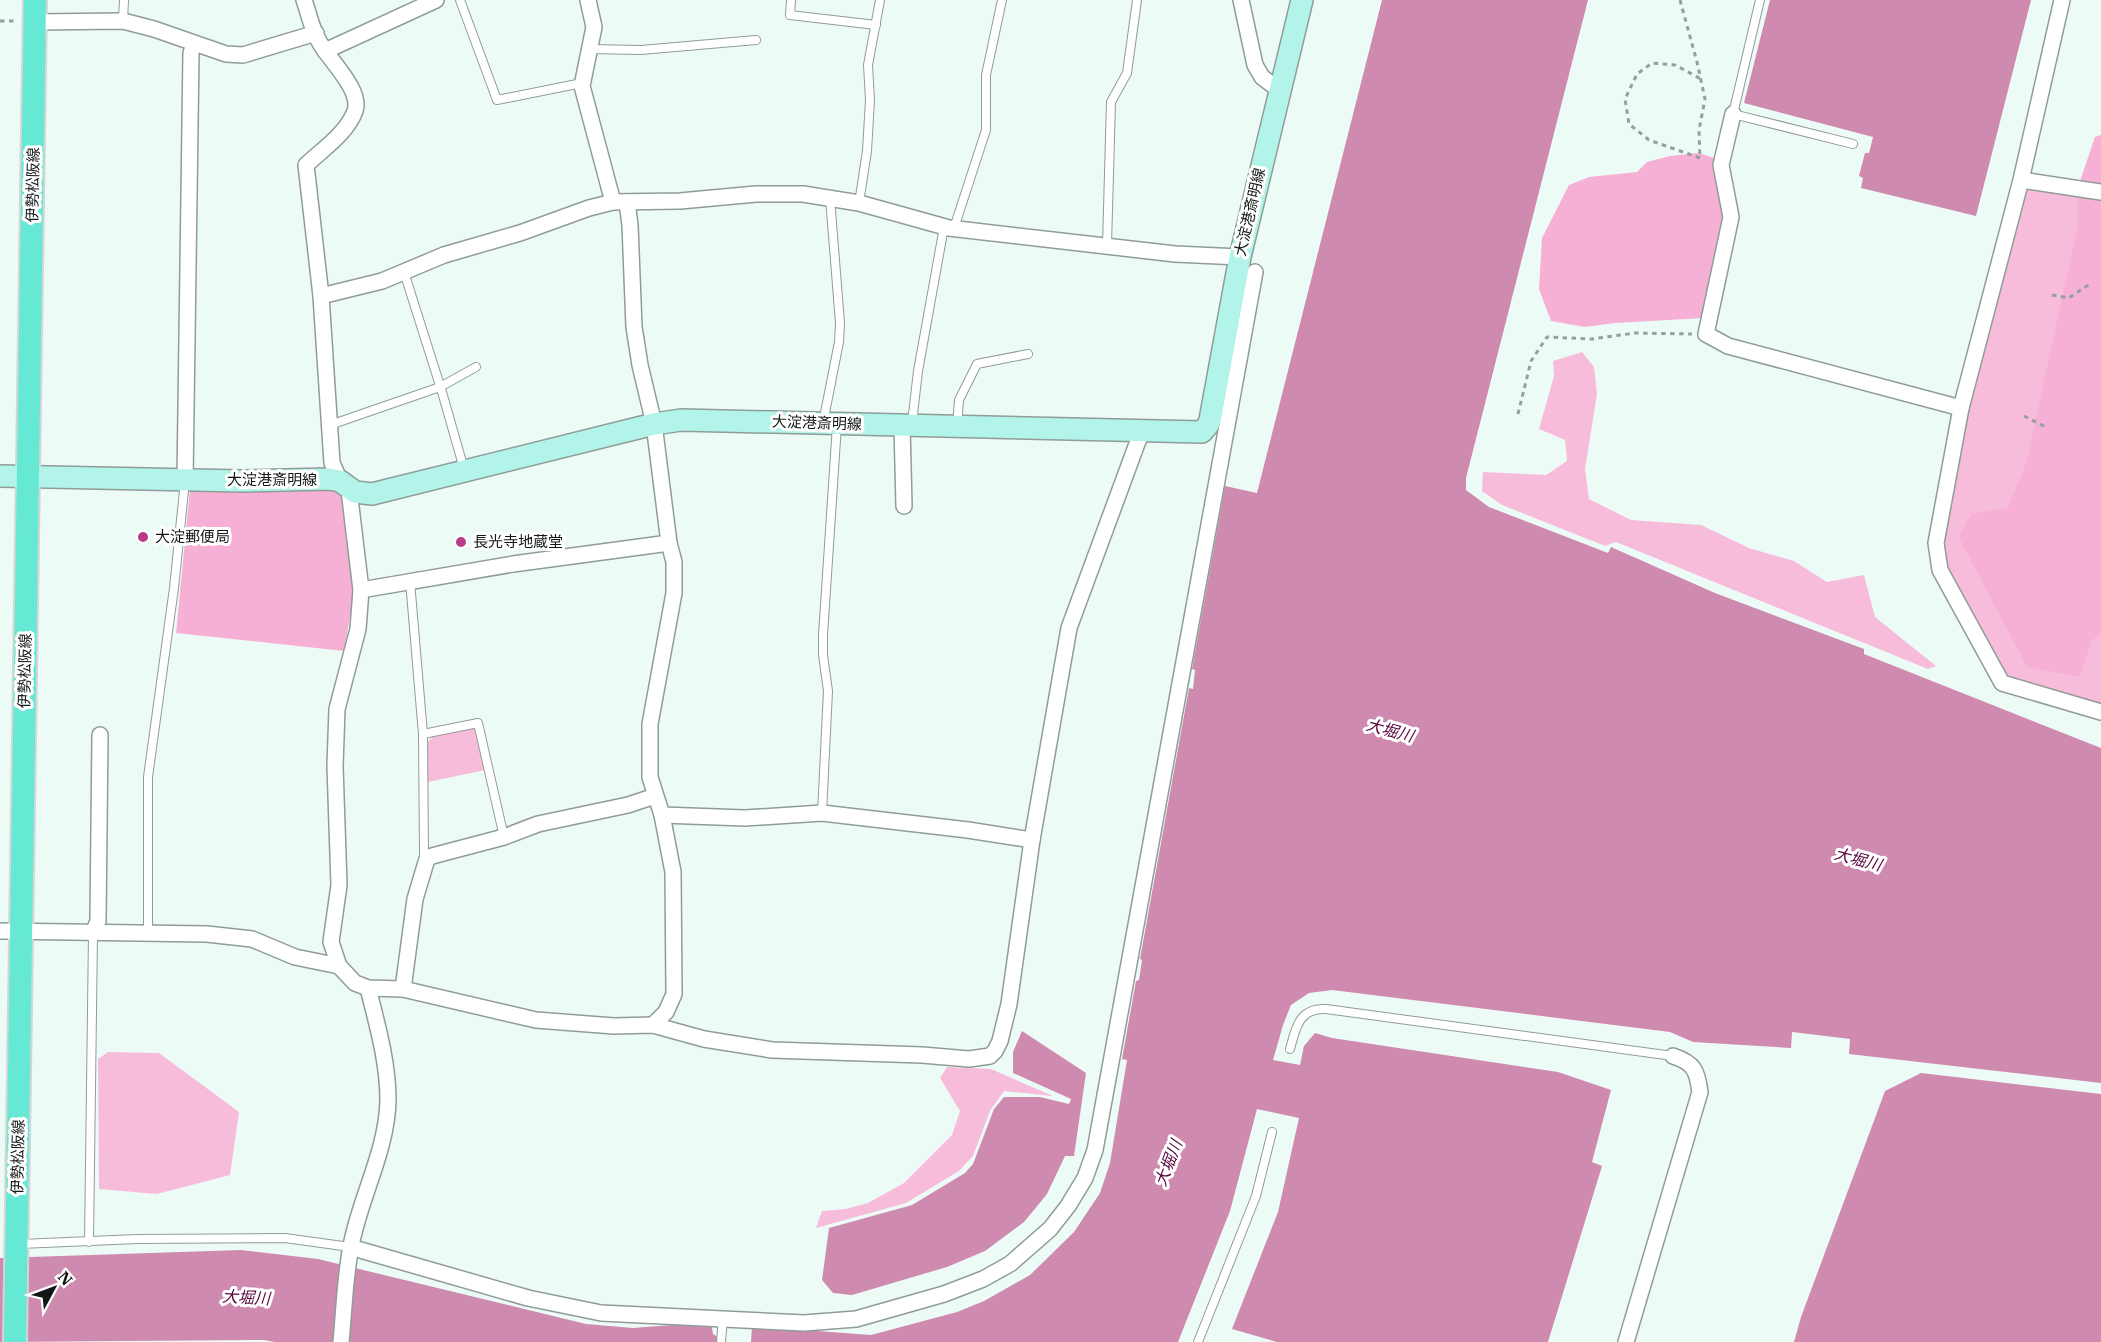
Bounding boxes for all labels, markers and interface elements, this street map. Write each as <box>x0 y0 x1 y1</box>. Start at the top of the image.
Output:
street label: 伊勢松阪線 <box>22 147 43 223</box>
street label: 大淀港斎明線 <box>1230 166 1269 258</box>
street label: 大淀港斎明線 <box>772 411 862 434</box>
street label: 大淀港斎明線 <box>227 470 317 489</box>
place label: 大淀郵便局 <box>155 527 230 546</box>
marker: 大淀郵便局 <box>136 530 150 544</box>
place label: 長光寺地蔵堂 <box>473 532 563 551</box>
marker: 長光寺地蔵堂 <box>454 535 468 549</box>
street label: 伊勢松阪線 <box>14 633 35 709</box>
water label: 大堀川 <box>1364 714 1418 746</box>
water label: 大堀川 <box>1832 843 1886 875</box>
street label: 伊勢松阪線 <box>7 1119 28 1195</box>
water label: 大堀川 <box>1150 1135 1187 1189</box>
north arrow <box>24 1258 84 1318</box>
text: N <box>54 1267 77 1289</box>
water label: 大堀川 <box>222 1286 272 1308</box>

